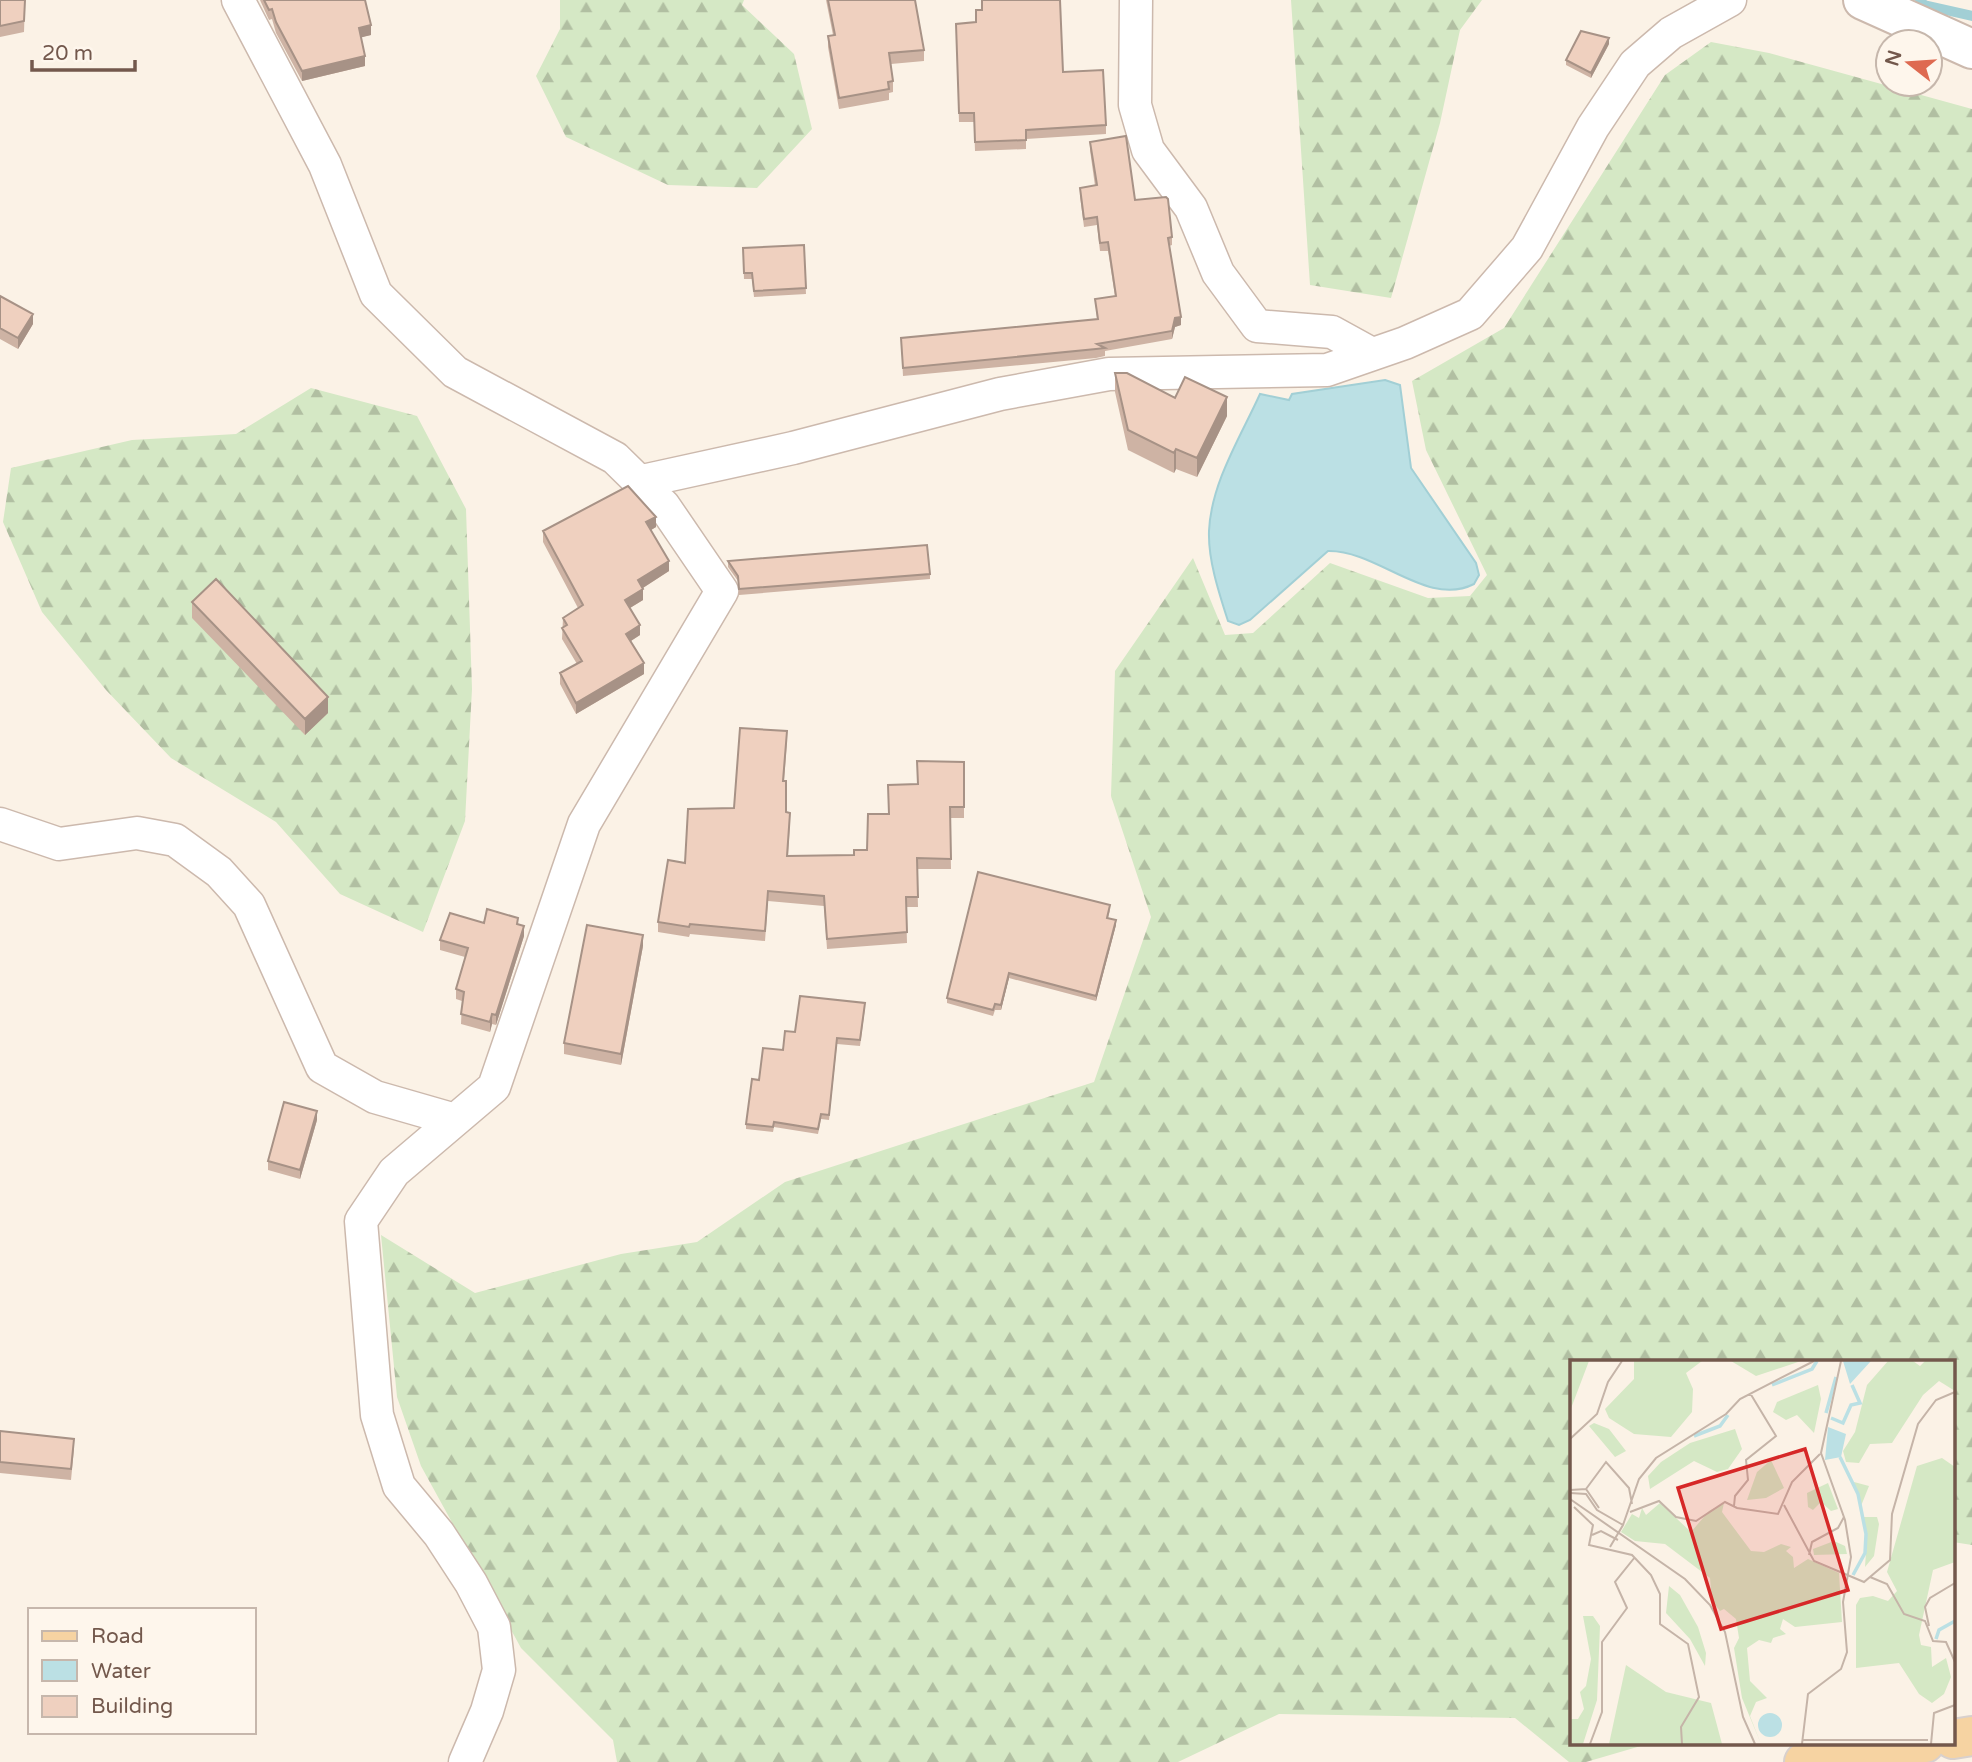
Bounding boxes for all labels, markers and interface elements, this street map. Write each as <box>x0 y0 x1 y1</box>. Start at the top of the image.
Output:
scale bar <box>32 28 135 72</box>
north arrow <box>1874 28 1944 98</box>
text: 20 m <box>42 41 93 66</box>
text: N <box>1881 48 1906 69</box>
inset map <box>1570 1360 1954 1744</box>
legend <box>28 1608 256 1734</box>
text: Road <box>91 1624 144 1649</box>
text: Water <box>91 1659 151 1684</box>
text: Building <box>91 1694 173 1719</box>

